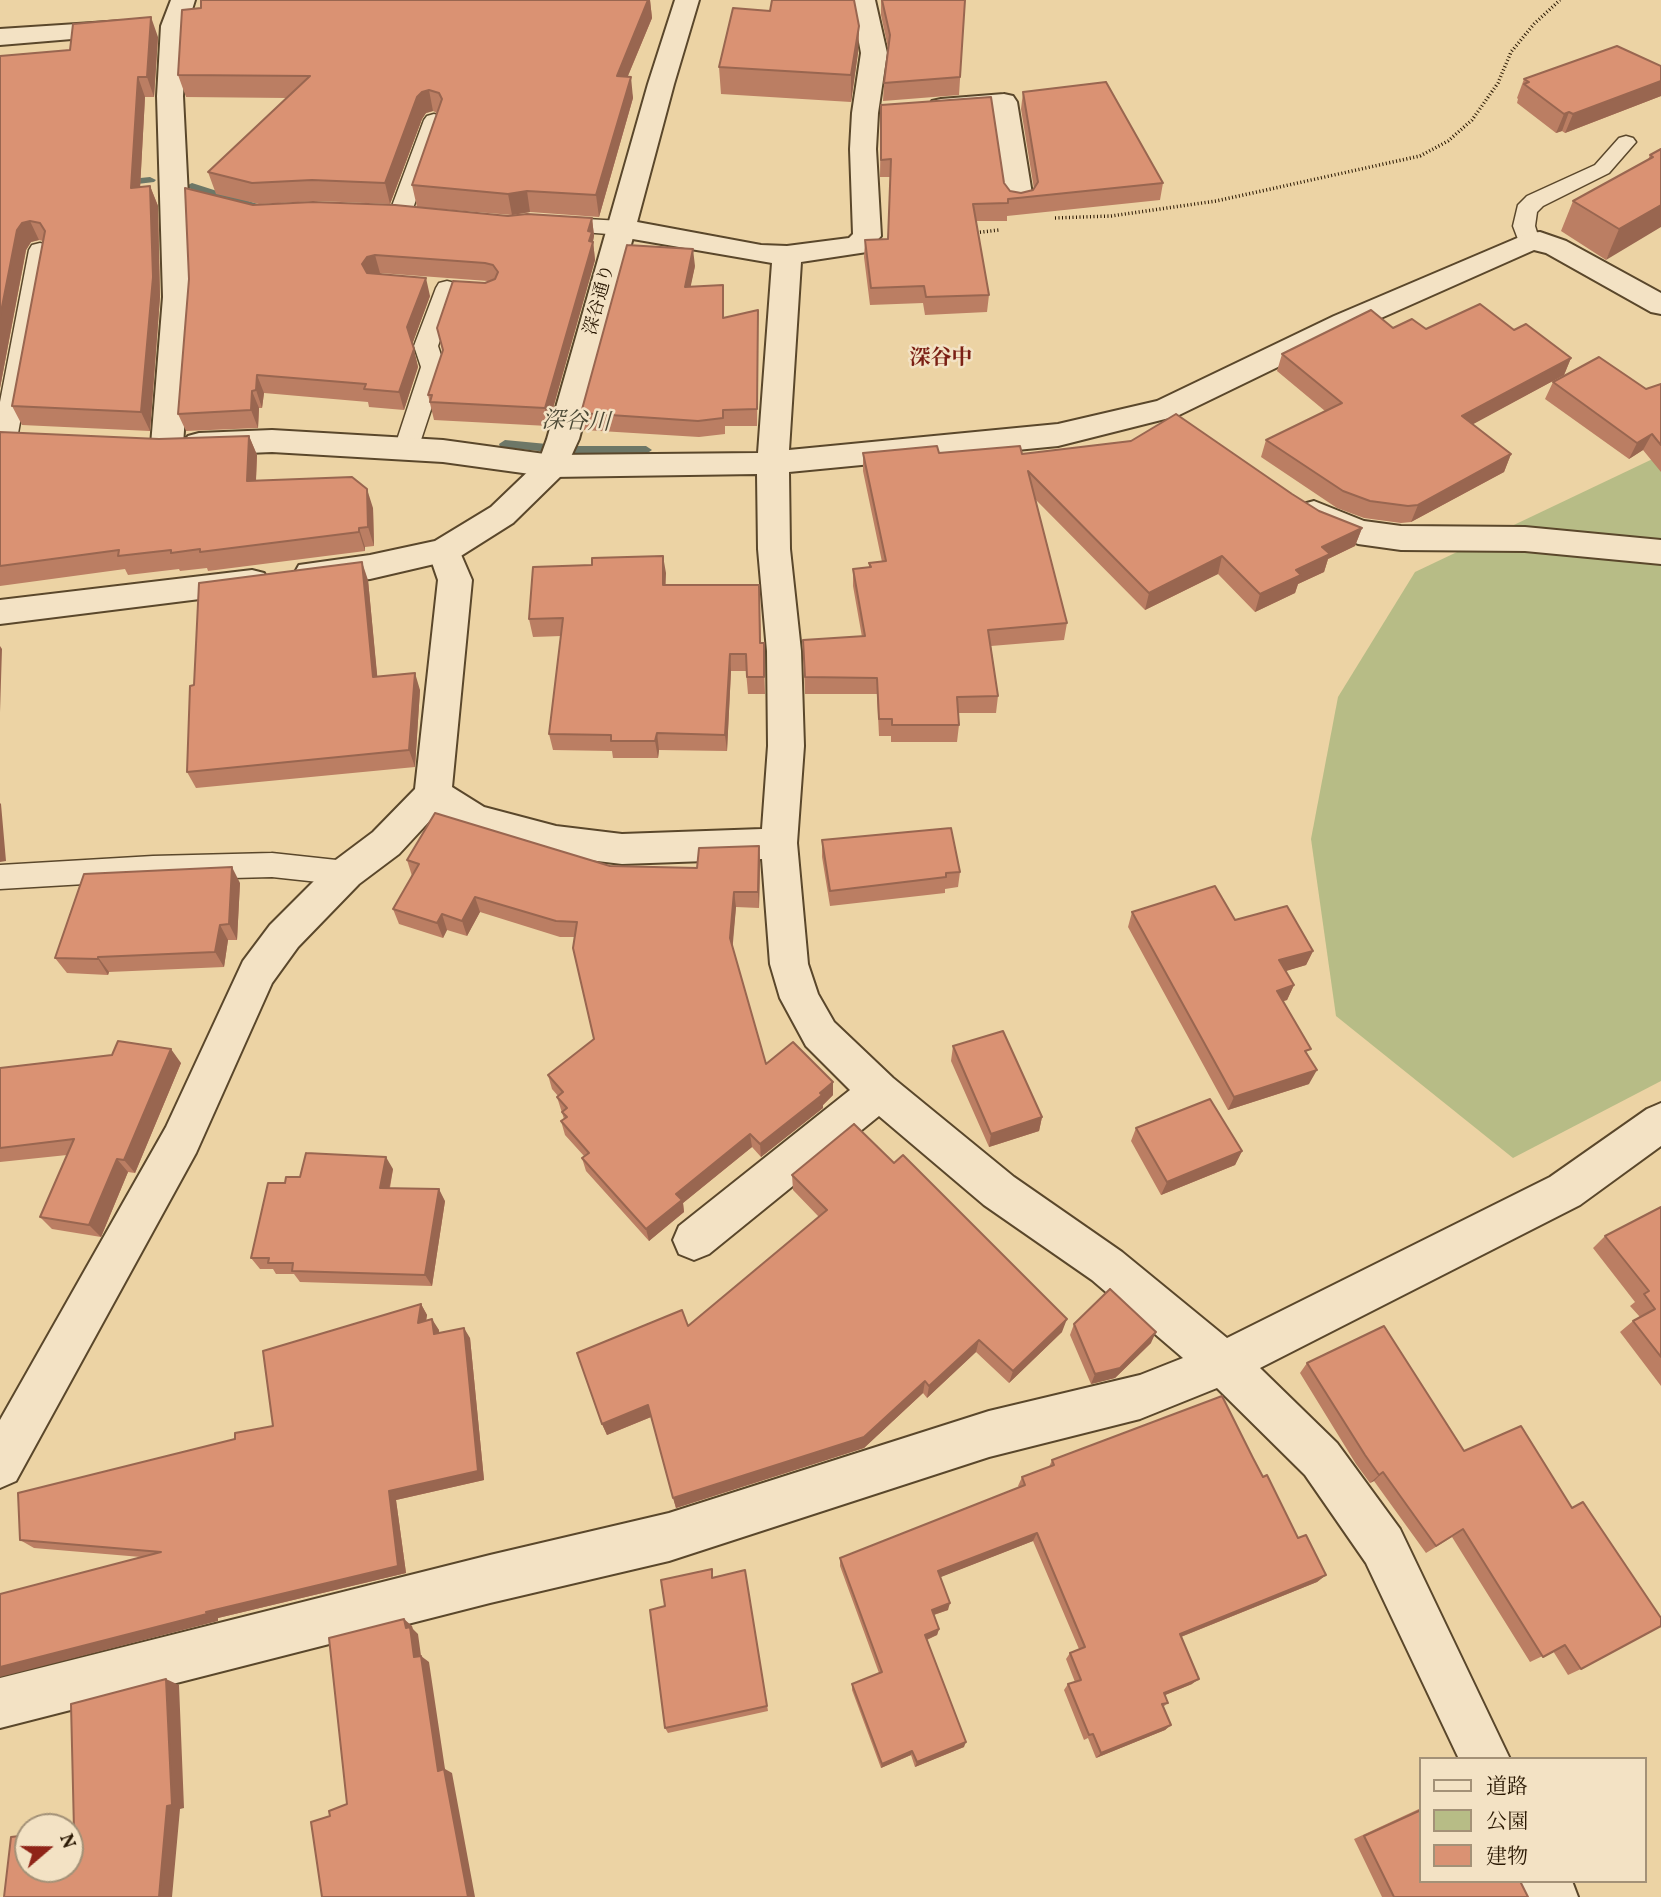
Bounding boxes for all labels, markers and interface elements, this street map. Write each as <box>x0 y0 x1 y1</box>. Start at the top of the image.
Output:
street label: 深谷通り <box>581 262 621 338</box>
district label: 深谷中 <box>910 347 972 373</box>
water label: 深谷川 <box>541 409 611 439</box>
legend <box>1420 1757 1647 1883</box>
text: 道路 <box>1486 1773 1528 1802</box>
text: 公園 <box>1486 1808 1528 1837</box>
north arrow <box>14 1813 84 1883</box>
text: N <box>52 1831 81 1852</box>
text: 建物 <box>1486 1843 1528 1872</box>

